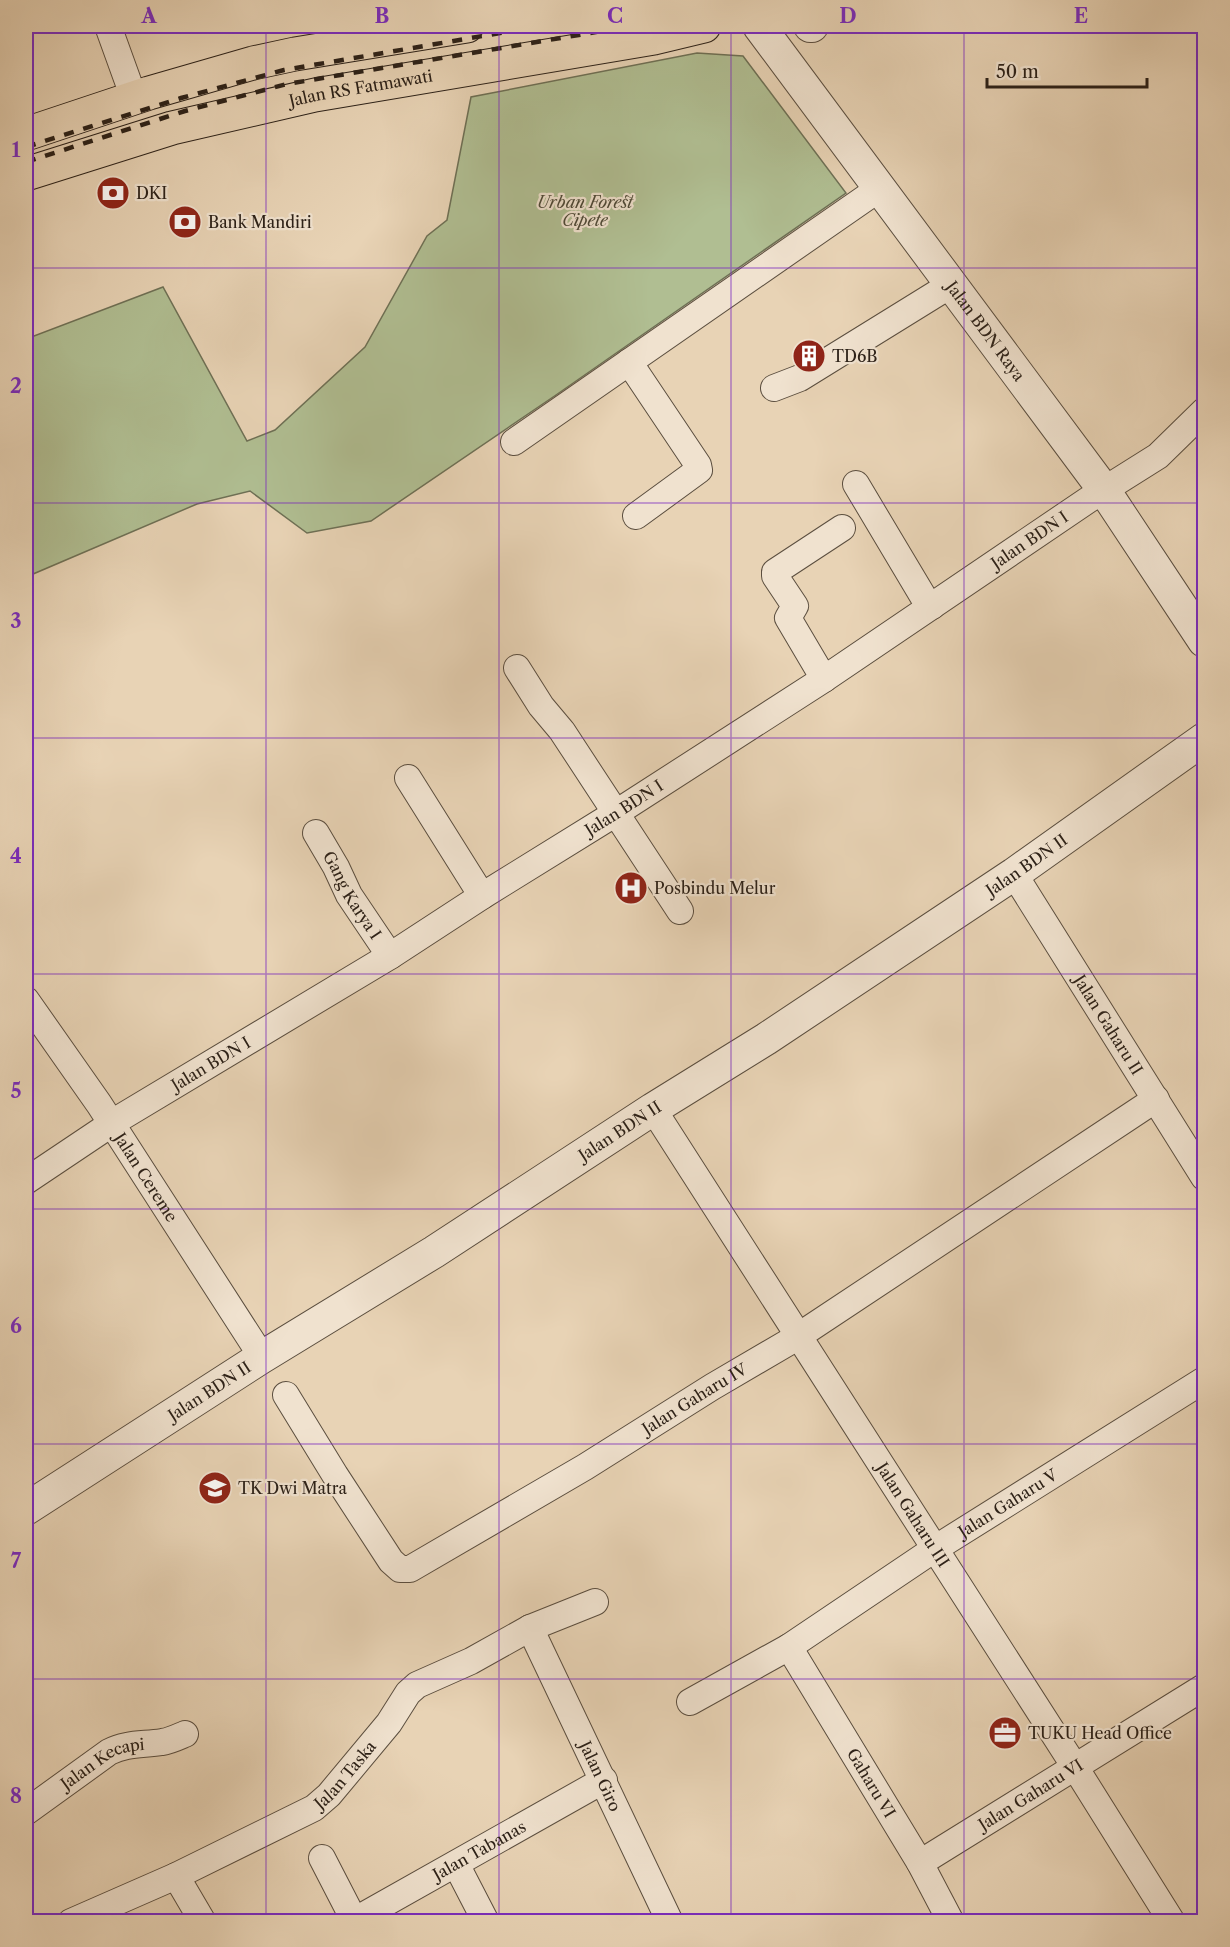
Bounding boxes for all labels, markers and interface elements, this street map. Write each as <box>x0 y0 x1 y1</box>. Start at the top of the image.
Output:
text: A <box>140 4 157 28</box>
text: B <box>375 4 390 28</box>
text: C <box>607 4 623 28</box>
text: D <box>839 4 857 28</box>
text: E <box>1074 4 1088 28</box>
scale bar <box>987 51 1148 89</box>
text: 50 m <box>996 61 1039 83</box>
street label: Jalan RS Fatmawati <box>284 65 434 111</box>
text: 1 <box>12 138 21 162</box>
bank icon: DKI <box>95 175 131 211</box>
place label: DKI <box>136 183 167 203</box>
park label: Urban Forest Cipete <box>537 192 634 230</box>
bank icon: Bank Mandiri <box>167 204 203 240</box>
place label: Bank Mandiri <box>208 212 312 232</box>
street label: Jalan BDN Raya <box>940 275 1030 385</box>
building icon: TD6B <box>791 338 827 374</box>
place label: TD6B <box>832 346 878 366</box>
text: 2 <box>10 374 22 398</box>
street label: Jalan BDN I <box>984 507 1072 575</box>
text: 3 <box>10 609 22 633</box>
street label: Jalan BDN I <box>578 775 667 841</box>
street label: Jalan BDN II <box>979 829 1071 902</box>
text: 4 <box>10 844 22 868</box>
street label: Gang Karya I <box>319 847 386 943</box>
hospital icon: Posbindu Melur <box>613 870 649 906</box>
place label: Posbindu Melur <box>654 878 776 898</box>
street label: Jalan Gaharu II <box>1068 969 1147 1078</box>
street label: Jalan BDN I <box>165 1032 254 1097</box>
text: 5 <box>10 1079 22 1103</box>
street label: Jalan BDN II <box>572 1096 665 1167</box>
street label: Jalan Cereme <box>108 1126 182 1225</box>
text: 6 <box>10 1314 22 1338</box>
street label: Jalan BDN II <box>161 1357 255 1427</box>
street label: Jalan Gaharu IV <box>636 1359 751 1440</box>
street label: Jalan Gaharu III <box>871 1456 954 1571</box>
street label: Jalan Gaharu V <box>952 1464 1061 1543</box>
school or university icon: TK Dwi Matra <box>197 1470 233 1506</box>
place label: TK Dwi Matra <box>238 1478 347 1498</box>
text: 7 <box>11 1549 22 1573</box>
office icon: TUKU Head Office <box>987 1715 1023 1751</box>
place label: TUKU Head Office <box>1028 1723 1172 1743</box>
street label: Jalan Kecapi <box>54 1734 145 1796</box>
street label: Jalan Giro <box>574 1735 626 1815</box>
street label: Jalan Taska <box>308 1736 380 1815</box>
street label: Gaharu VI <box>843 1745 900 1821</box>
street label: Jalan Gaharu VI <box>972 1755 1086 1836</box>
text: 8 <box>10 1784 22 1808</box>
street label: Jalan Tabanas <box>427 1816 529 1886</box>

